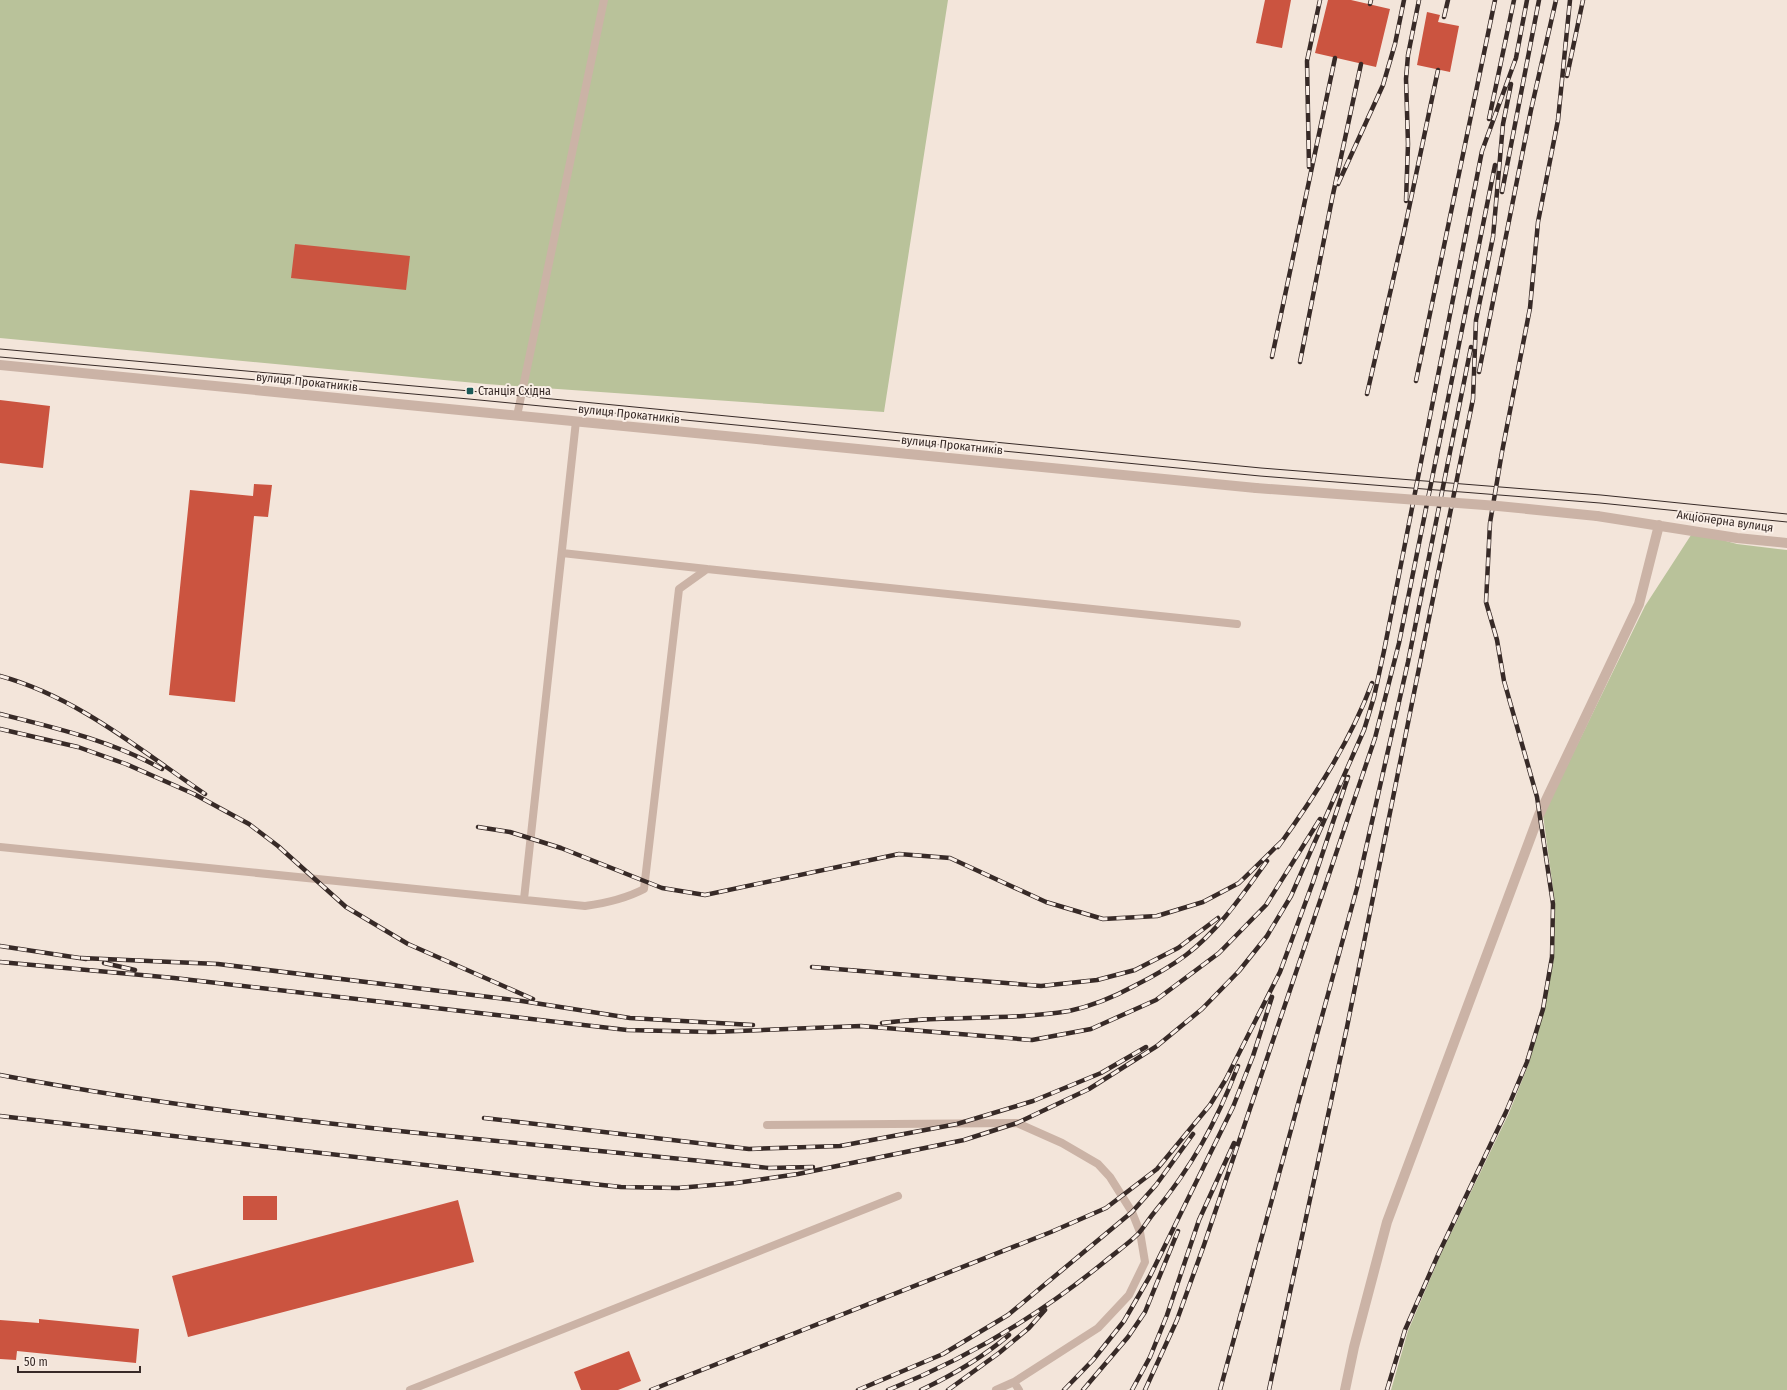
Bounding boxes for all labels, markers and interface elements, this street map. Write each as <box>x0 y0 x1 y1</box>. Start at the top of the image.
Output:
street label: вулиця Прокатників <box>255 370 359 394</box>
place label: Станція Східна <box>478 384 551 398</box>
marker: Станція Східна <box>465 386 475 396</box>
street label: вулиця Прокатників <box>577 402 681 426</box>
street label: вулиця Прокатників <box>900 433 1004 457</box>
street label: Акціонерна вулиця <box>1676 507 1774 535</box>
scale bar <box>18 1348 140 1374</box>
text: 50 m <box>24 1355 48 1369</box>

